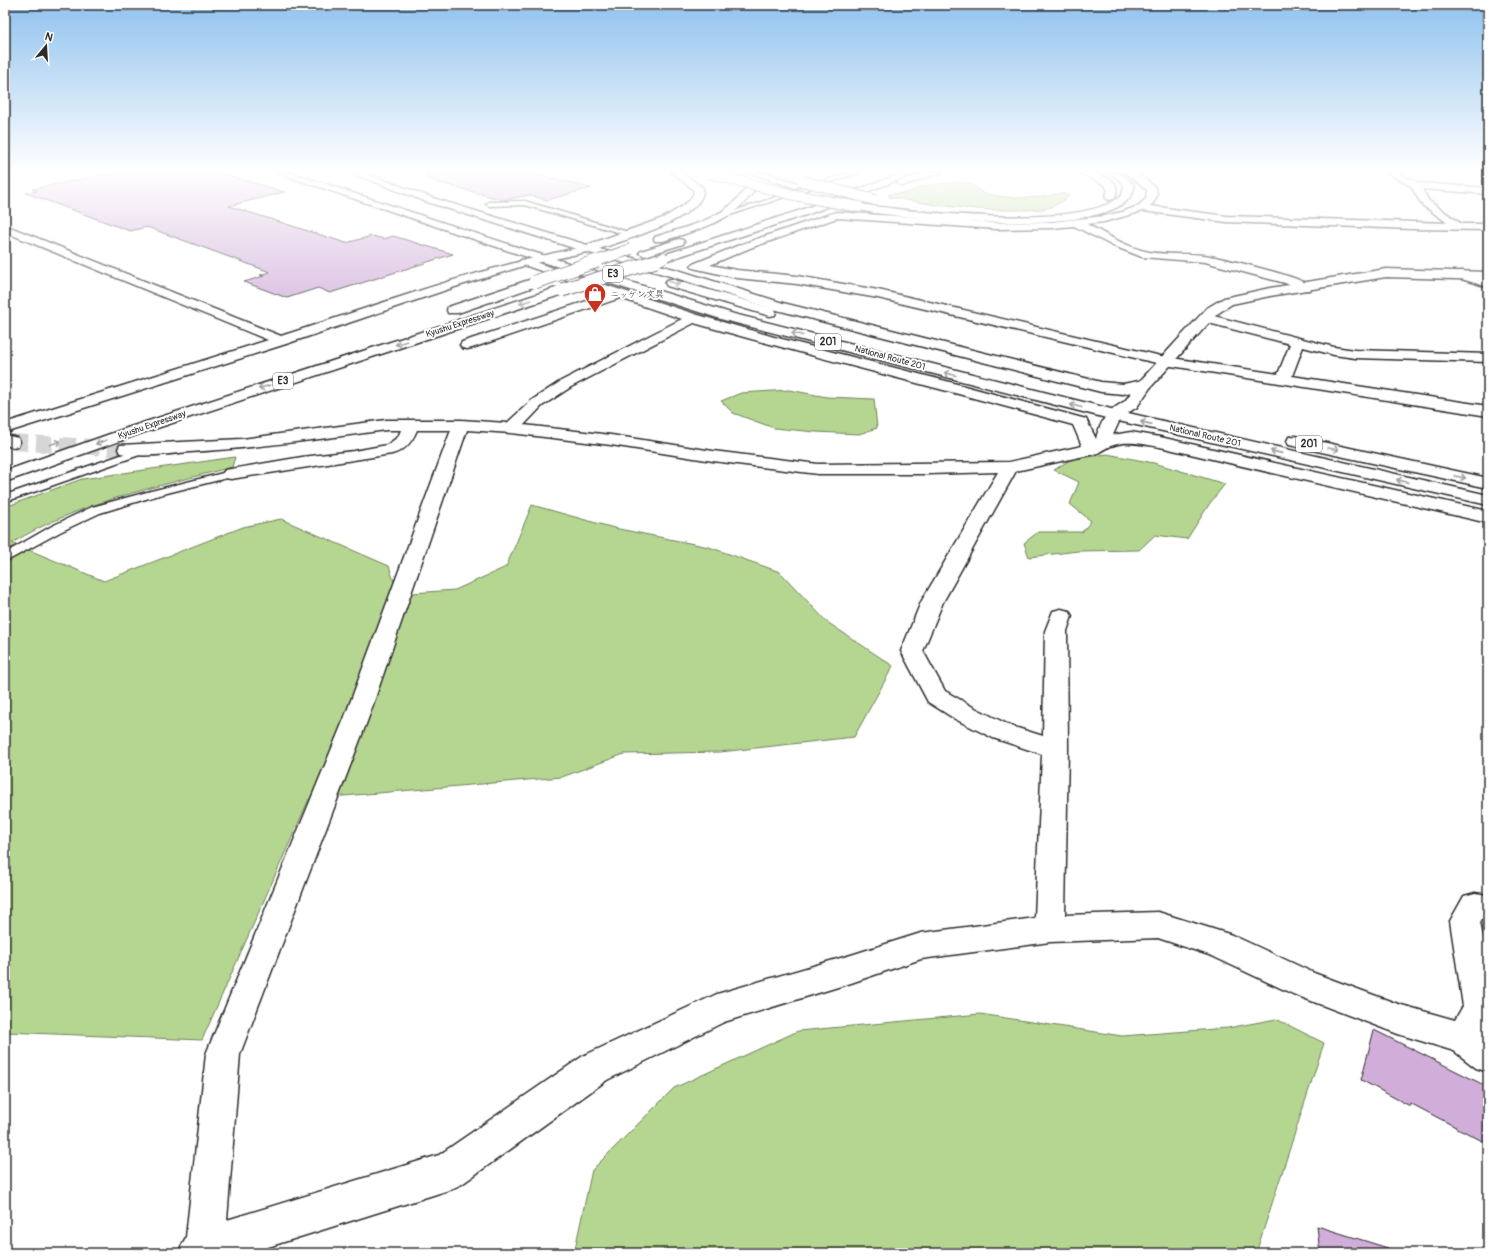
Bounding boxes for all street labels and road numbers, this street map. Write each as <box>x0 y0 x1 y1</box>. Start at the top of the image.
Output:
road number: E3 <box>603 266 623 282</box>
street label: Kyushu Expressway <box>424 308 496 340</box>
road number: 201 <box>815 334 841 350</box>
street label: National Route 201 <box>853 343 927 373</box>
road number: E3 <box>273 373 293 389</box>
street label: Kyushu Expressway <box>117 408 188 442</box>
street label: National Route 201 <box>1168 422 1242 450</box>
road number: 201 <box>1296 436 1322 452</box>

